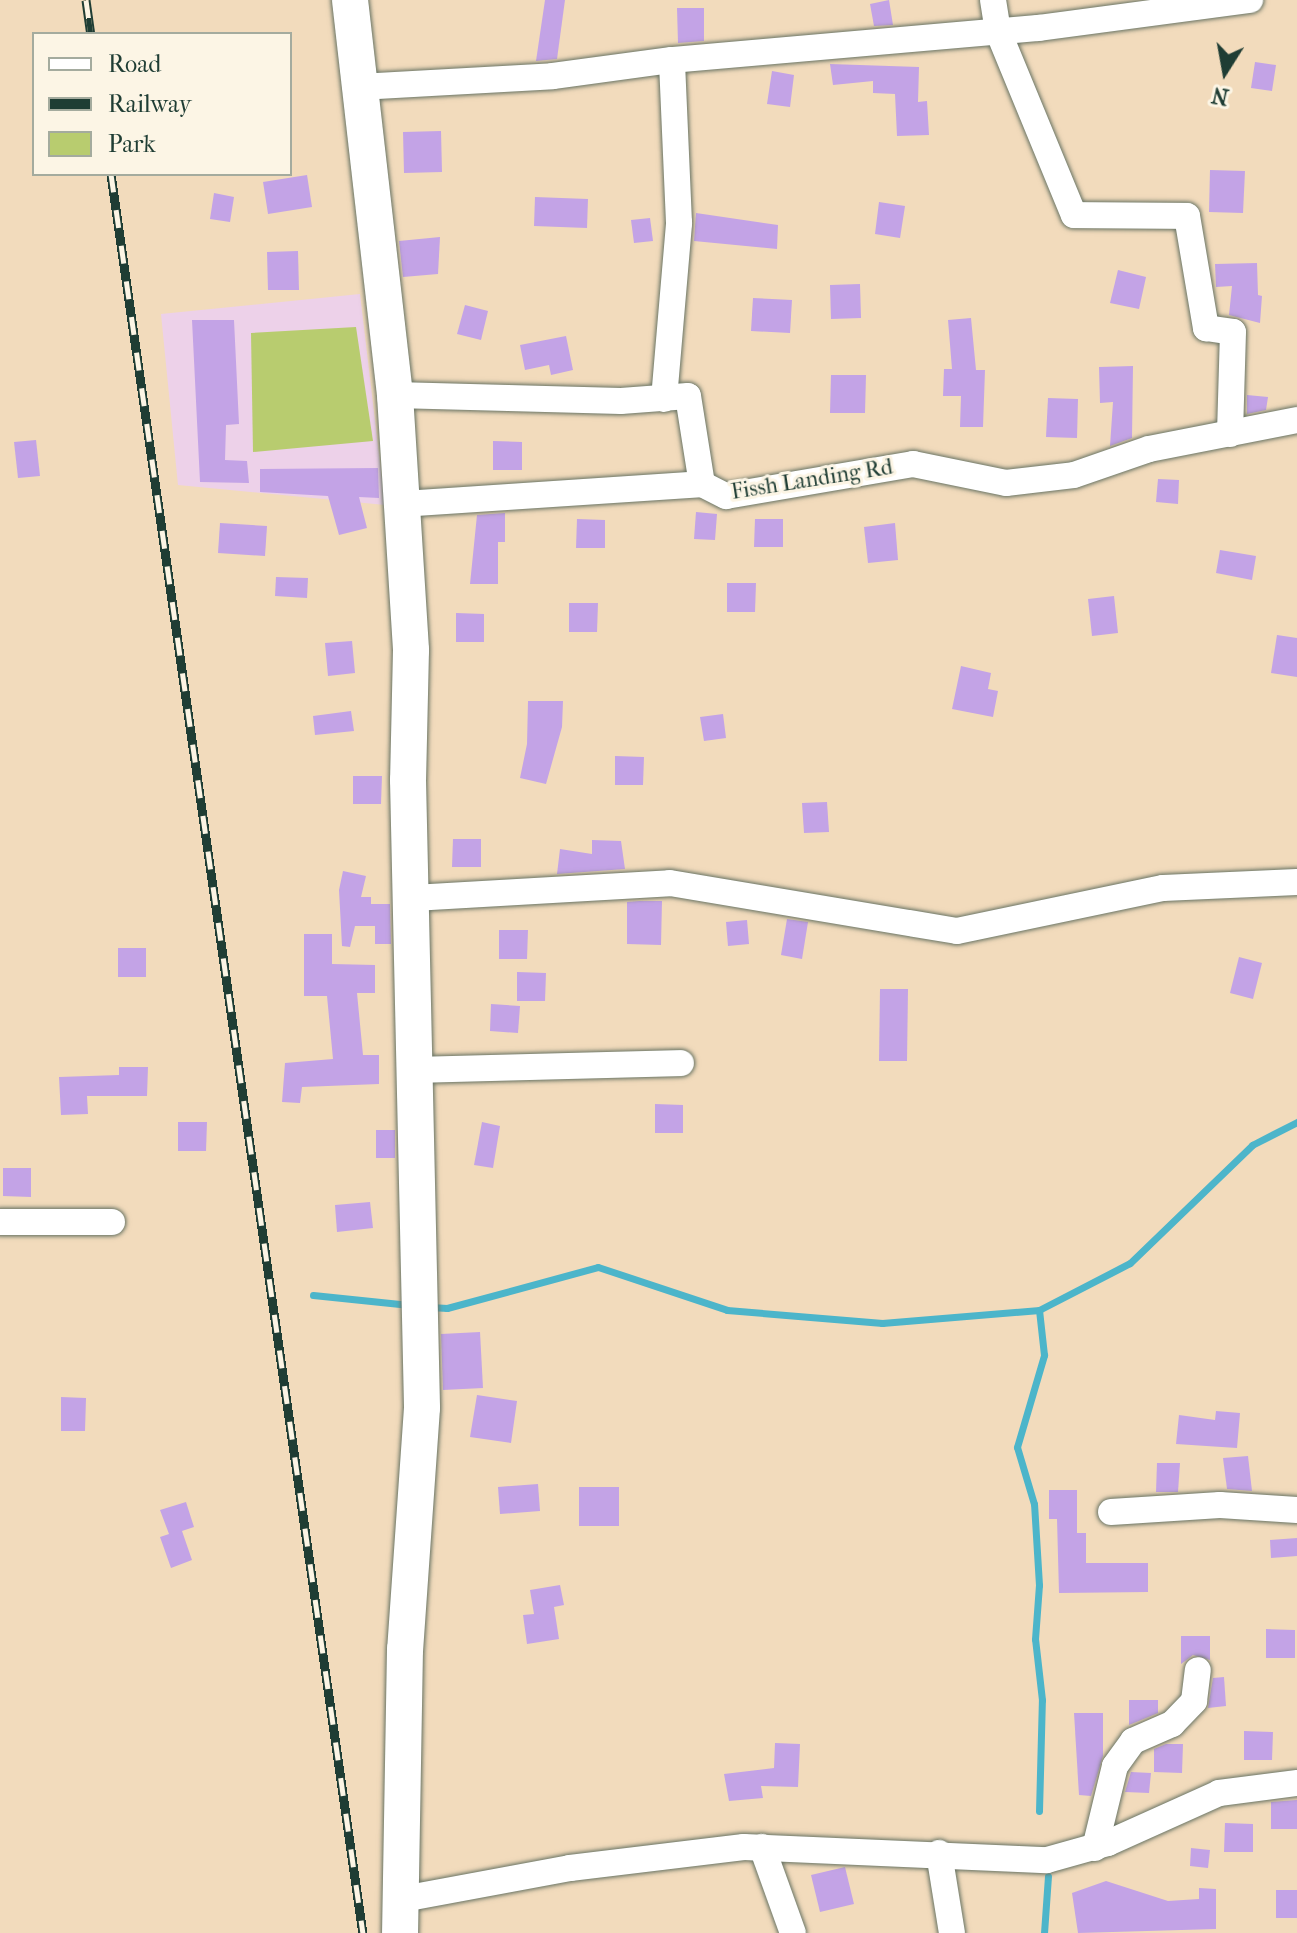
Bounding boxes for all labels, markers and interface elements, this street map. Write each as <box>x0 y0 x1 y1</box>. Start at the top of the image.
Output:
legend <box>32 32 292 176</box>
north arrow <box>1185 32 1265 112</box>
text: Road <box>108 50 161 78</box>
text: N <box>1210 81 1231 110</box>
text: Railway <box>108 90 191 118</box>
text: Park <box>108 130 156 158</box>
street label: Fissh Landing Rd <box>729 454 895 506</box>

